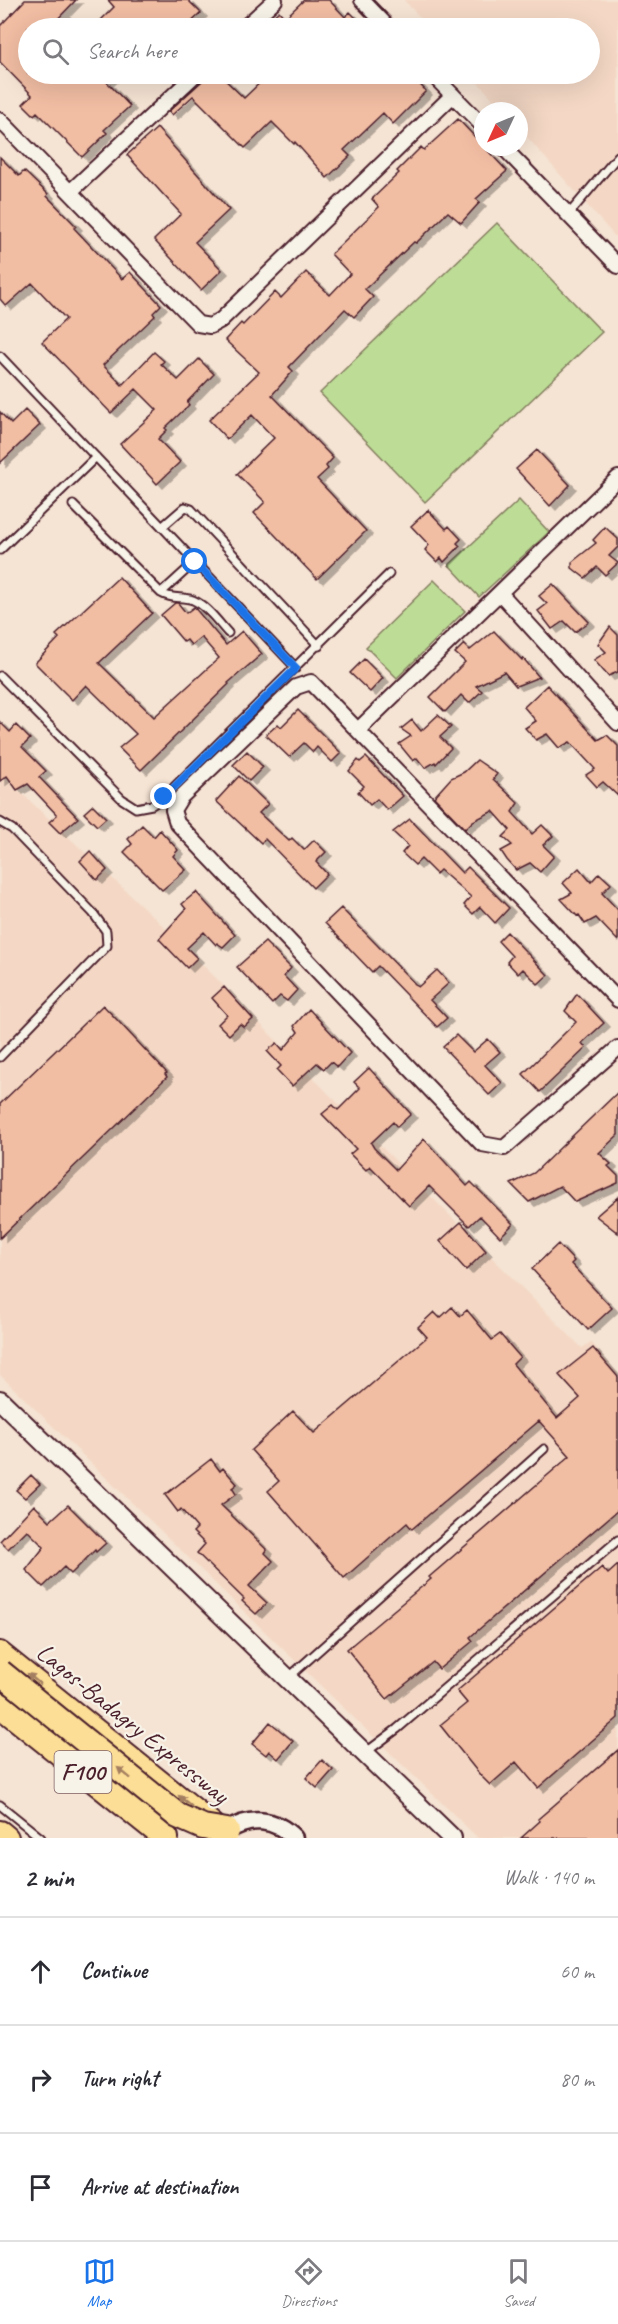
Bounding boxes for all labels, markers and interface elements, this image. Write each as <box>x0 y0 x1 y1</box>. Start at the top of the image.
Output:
search box <box>18 18 600 84</box>
icon: search <box>39 35 72 68</box>
text: Search here <box>87 37 177 65</box>
north arrow <box>474 102 528 156</box>
route start <box>181 548 207 574</box>
route end <box>150 783 176 809</box>
street label: Lagos-Badagry Expressway <box>30 1636 237 1813</box>
one-way arrow <box>26 1673 41 1686</box>
road number: F100 <box>54 1751 112 1793</box>
one-way arrow <box>116 1767 131 1780</box>
one-way arrow <box>178 1796 193 1808</box>
text: 2 min <box>24 1861 74 1894</box>
text: Walk · 140 m <box>504 1865 594 1890</box>
icon: ahead <box>24 1955 57 1988</box>
text: Continue <box>81 1957 147 1985</box>
text: 60 m <box>560 1959 594 1984</box>
icon: right <box>24 2063 57 2096</box>
text: Turn right <box>81 2065 158 2093</box>
text: 80 m <box>560 2067 594 2092</box>
icon: arrive <box>24 2171 57 2204</box>
text: Arrive at destination <box>81 2173 238 2201</box>
tab: Map <box>83 2255 116 2311</box>
tab: Directions <box>281 2255 337 2311</box>
tab: Saved <box>502 2255 535 2311</box>

